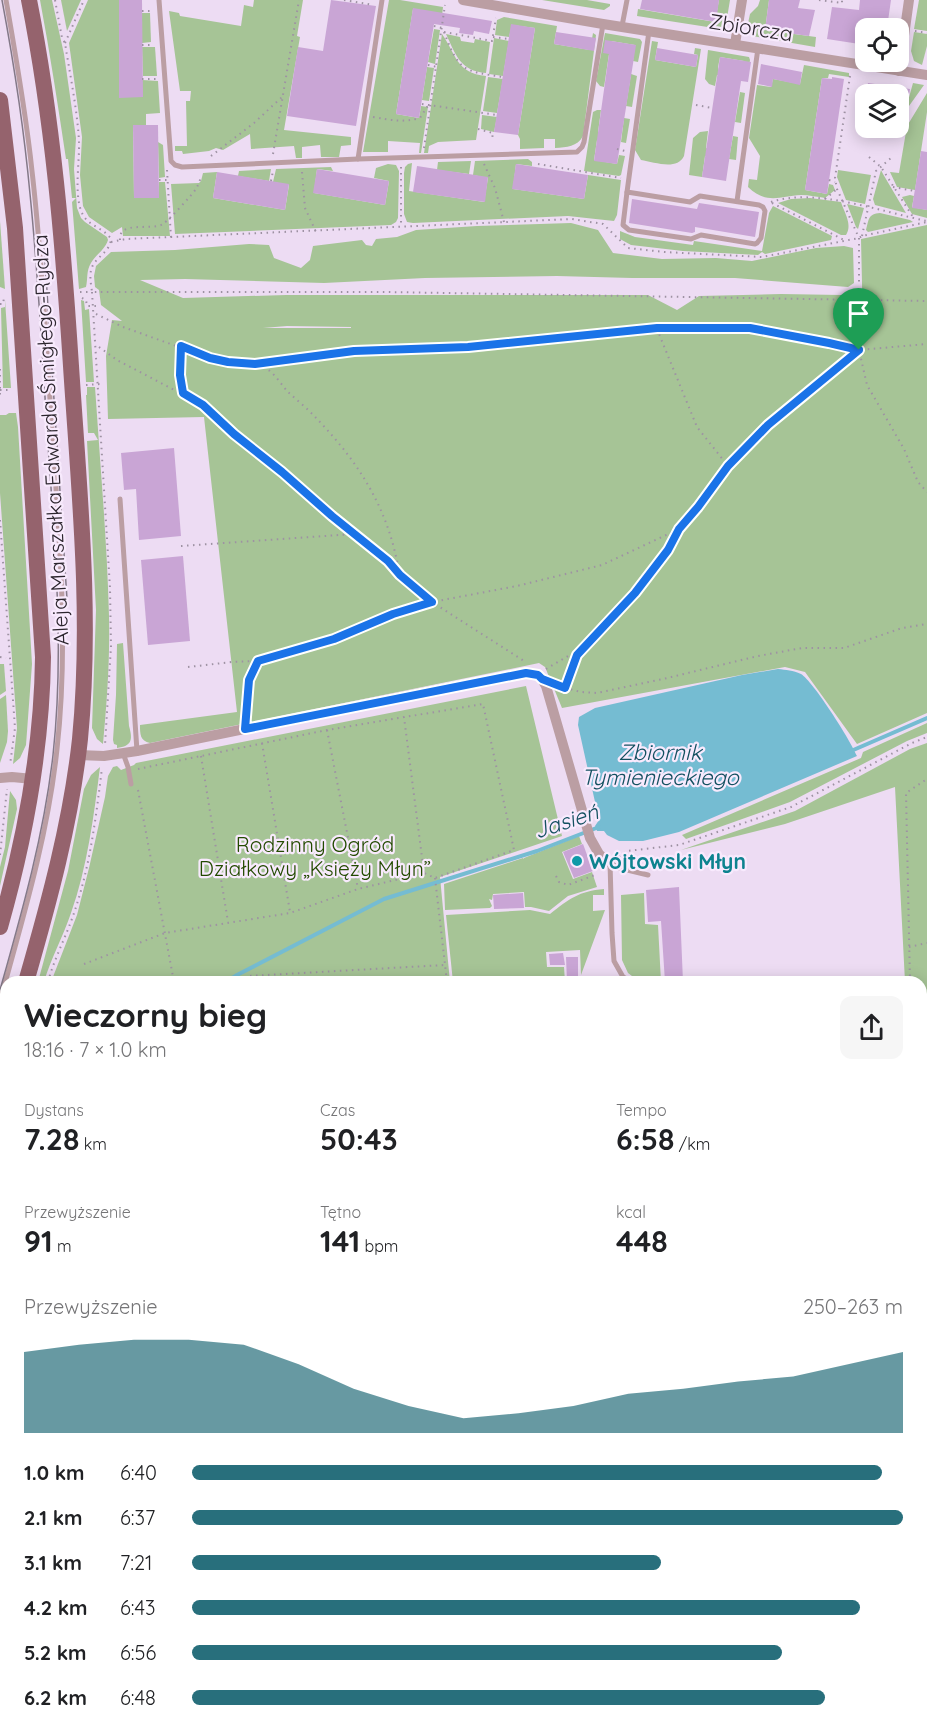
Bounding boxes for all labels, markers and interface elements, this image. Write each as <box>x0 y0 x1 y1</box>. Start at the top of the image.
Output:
street label: Zbiorcza <box>707 8 795 46</box>
map controls <box>855 18 909 138</box>
button: locate <box>855 18 909 72</box>
button: layers <box>855 84 909 138</box>
street label: Aleja Marszałka Edwarda Śmigłego-Rydza <box>26 234 74 646</box>
pin <box>833 288 884 350</box>
icon: arrive <box>842 297 875 330</box>
water label: Zbiornik Tymienieckiego <box>581 738 740 791</box>
water label: Jasień <box>530 797 603 845</box>
park label: Rodzinny Ogród Działkowy „Księży Młyn” <box>199 831 431 881</box>
place label: Wójtowski Młyn <box>589 848 746 874</box>
marker: Wójtowski Młyn <box>570 854 584 868</box>
text: Wieczorny bieg <box>24 994 267 1035</box>
button: share <box>840 996 903 1059</box>
text: 18:16 · 7 × 1.0 km <box>24 1037 167 1062</box>
text: Dystans <box>24 1100 84 1120</box>
text: Czas <box>320 1100 355 1120</box>
text: Tempo <box>616 1100 667 1120</box>
text: 7.28 <box>24 1120 79 1158</box>
text: 50:43 <box>320 1120 398 1158</box>
text: 6:58 <box>616 1120 675 1158</box>
text: km <box>79 1134 107 1154</box>
text: /km <box>675 1134 710 1154</box>
text: Przewyższenie <box>24 1202 131 1222</box>
text: Tętno <box>320 1202 361 1222</box>
text: kcal <box>616 1202 646 1222</box>
text: 91 <box>24 1222 53 1260</box>
text: 141 <box>320 1222 360 1260</box>
text: 448 <box>616 1222 668 1260</box>
text: m <box>53 1236 72 1256</box>
text: bpm <box>360 1236 398 1256</box>
text: Przewyższenie <box>24 1294 157 1319</box>
text: 250–263 m <box>803 1294 903 1319</box>
text: 1.0 km <box>24 1460 84 1485</box>
text: 6:40 <box>120 1460 157 1485</box>
text: 2.1 km <box>24 1505 83 1530</box>
text: 6:37 <box>120 1505 155 1530</box>
text: 3.1 km <box>24 1550 82 1575</box>
text: 7:21 <box>120 1550 152 1575</box>
text: 4.2 km <box>24 1595 88 1620</box>
text: 6:43 <box>120 1595 156 1620</box>
text: 5.2 km <box>24 1640 87 1665</box>
text: 6:56 <box>120 1640 156 1665</box>
text: 6.2 km <box>24 1685 87 1710</box>
text: 6:48 <box>120 1685 156 1710</box>

